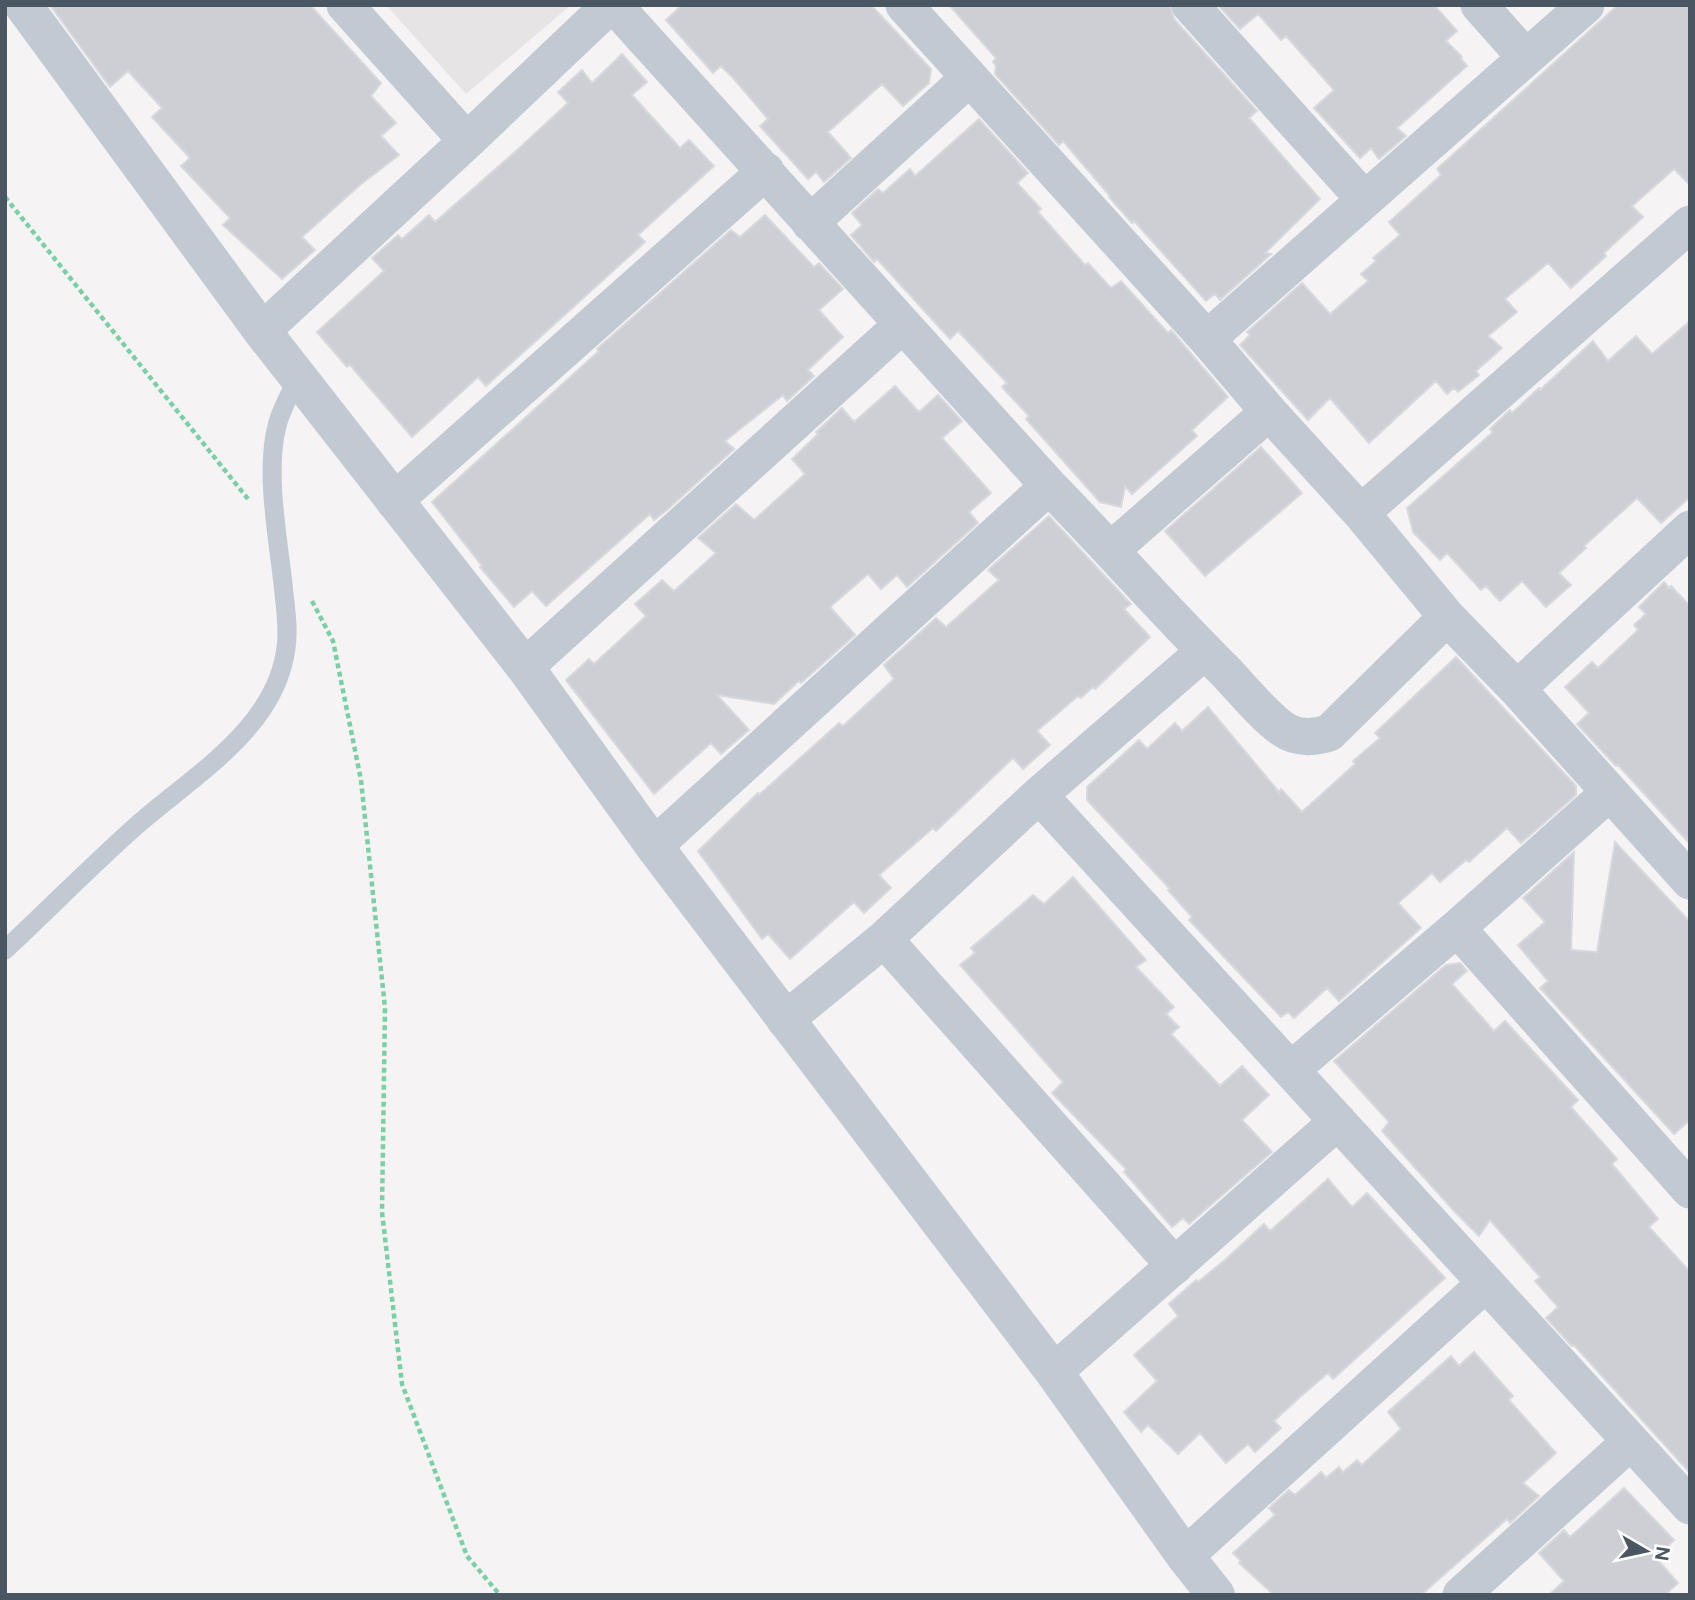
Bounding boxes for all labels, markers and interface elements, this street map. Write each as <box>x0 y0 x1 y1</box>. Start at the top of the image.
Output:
north arrow <box>1611 1516 1681 1586</box>
text: N <box>1649 1545 1676 1562</box>

